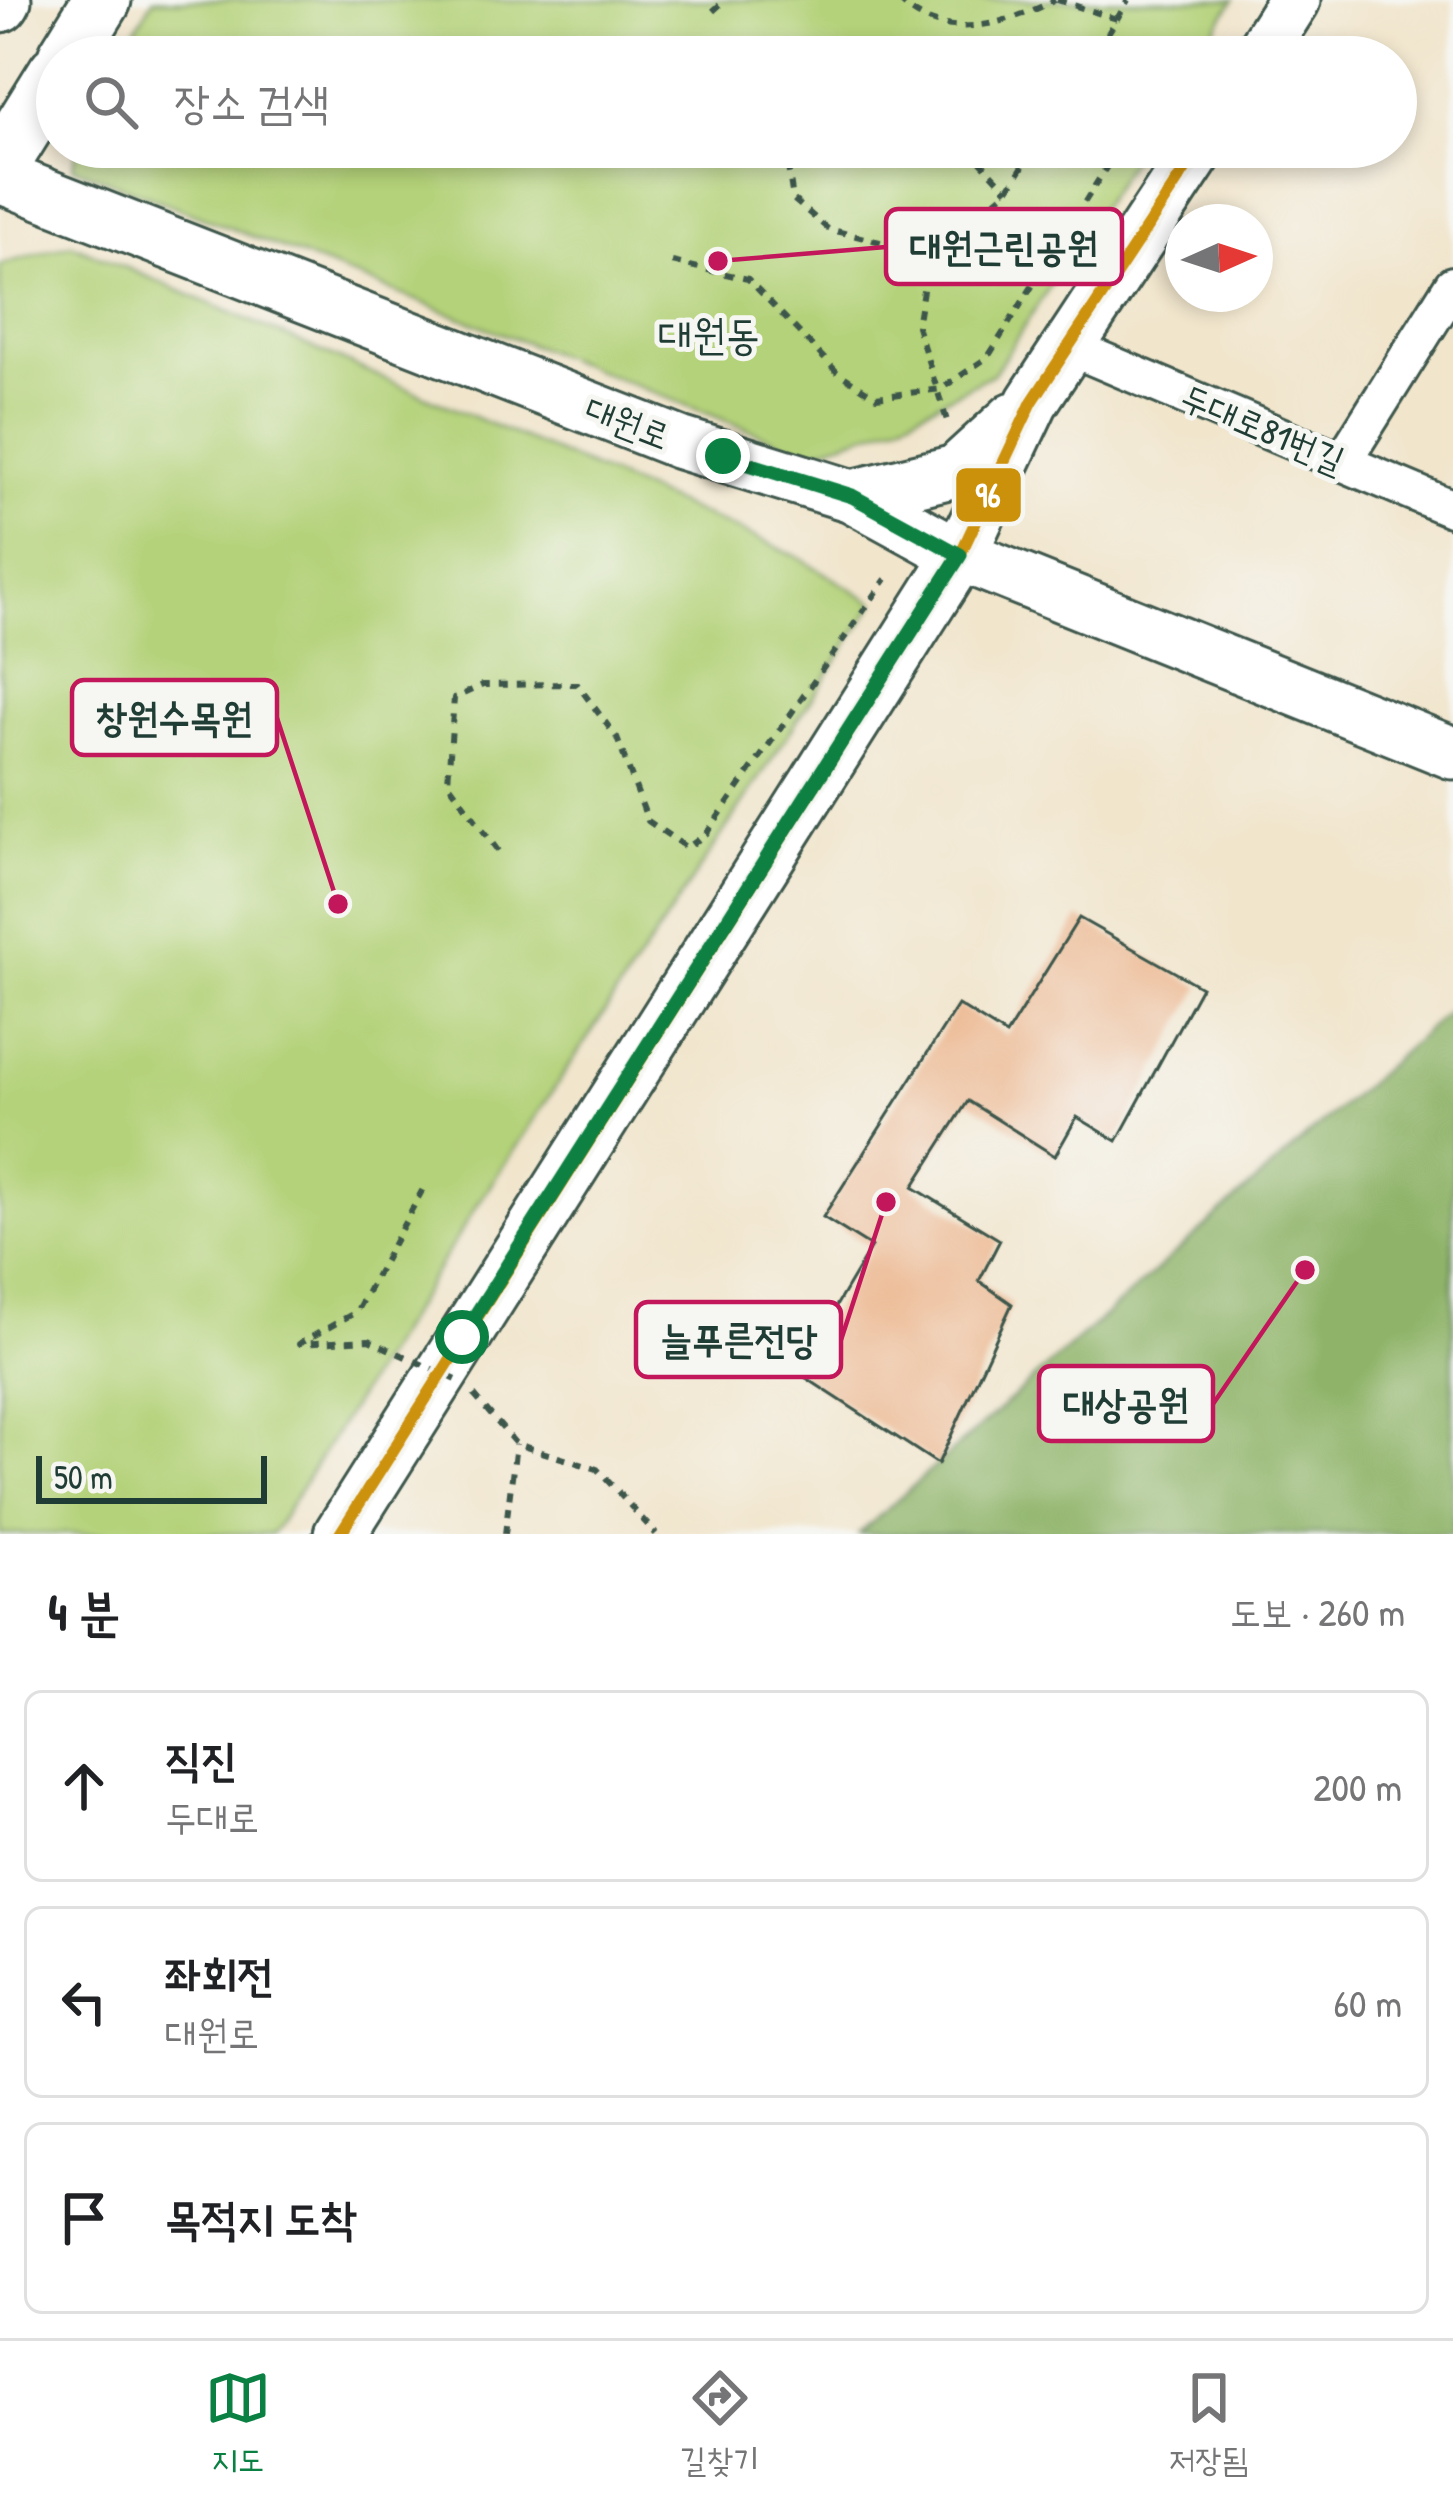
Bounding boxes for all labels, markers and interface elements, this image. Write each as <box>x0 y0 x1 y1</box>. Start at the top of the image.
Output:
search box <box>36 36 1417 168</box>
icon: search <box>78 69 144 135</box>
text: 장소 검색 <box>174 71 329 132</box>
north arrow <box>1165 204 1273 312</box>
callout: 대원근린공원 <box>886 209 1122 284</box>
text: 대원근린공원 <box>910 219 1098 272</box>
district label: 대원동 <box>658 305 760 362</box>
street label: 두대로81번길 <box>1174 371 1353 484</box>
street label: 대원로 <box>579 383 678 460</box>
route end <box>696 429 750 483</box>
line badge: 96 <box>954 466 1023 524</box>
text: 96 <box>975 473 1001 517</box>
callout: 창원수목원 <box>72 680 277 755</box>
text: 창원수목원 <box>96 690 252 743</box>
callout: 늘푸른전당 <box>636 1302 841 1377</box>
route start <box>435 1310 489 1364</box>
text: 늘푸른전당 <box>661 1312 818 1365</box>
callout: 대상공원 <box>1039 1366 1213 1441</box>
text: 대상공원 <box>1063 1376 1189 1429</box>
scale bar <box>36 1450 267 1503</box>
text: 50 m <box>54 1455 113 1499</box>
text: 4 분 <box>48 1577 120 1646</box>
text: 도보 · 260 m <box>1230 1585 1405 1638</box>
text: 직진 <box>165 1728 237 1789</box>
icon: ahead <box>51 1753 117 1819</box>
text: 200 m <box>1313 1760 1402 1813</box>
text: 두대로 <box>165 1790 259 1843</box>
text: 좌회전 <box>165 1944 274 2005</box>
icon: left <box>51 1969 117 2035</box>
text: 60 m <box>1333 1976 1402 2029</box>
text: 대원로 <box>165 2006 259 2059</box>
icon: arrive <box>51 2185 117 2251</box>
text: 목적지 도착 <box>165 2187 356 2248</box>
tab: 지도 <box>205 2365 271 2482</box>
tab: 길찾기 <box>680 2365 760 2482</box>
tab: 저장됨 <box>1169 2365 1248 2482</box>

